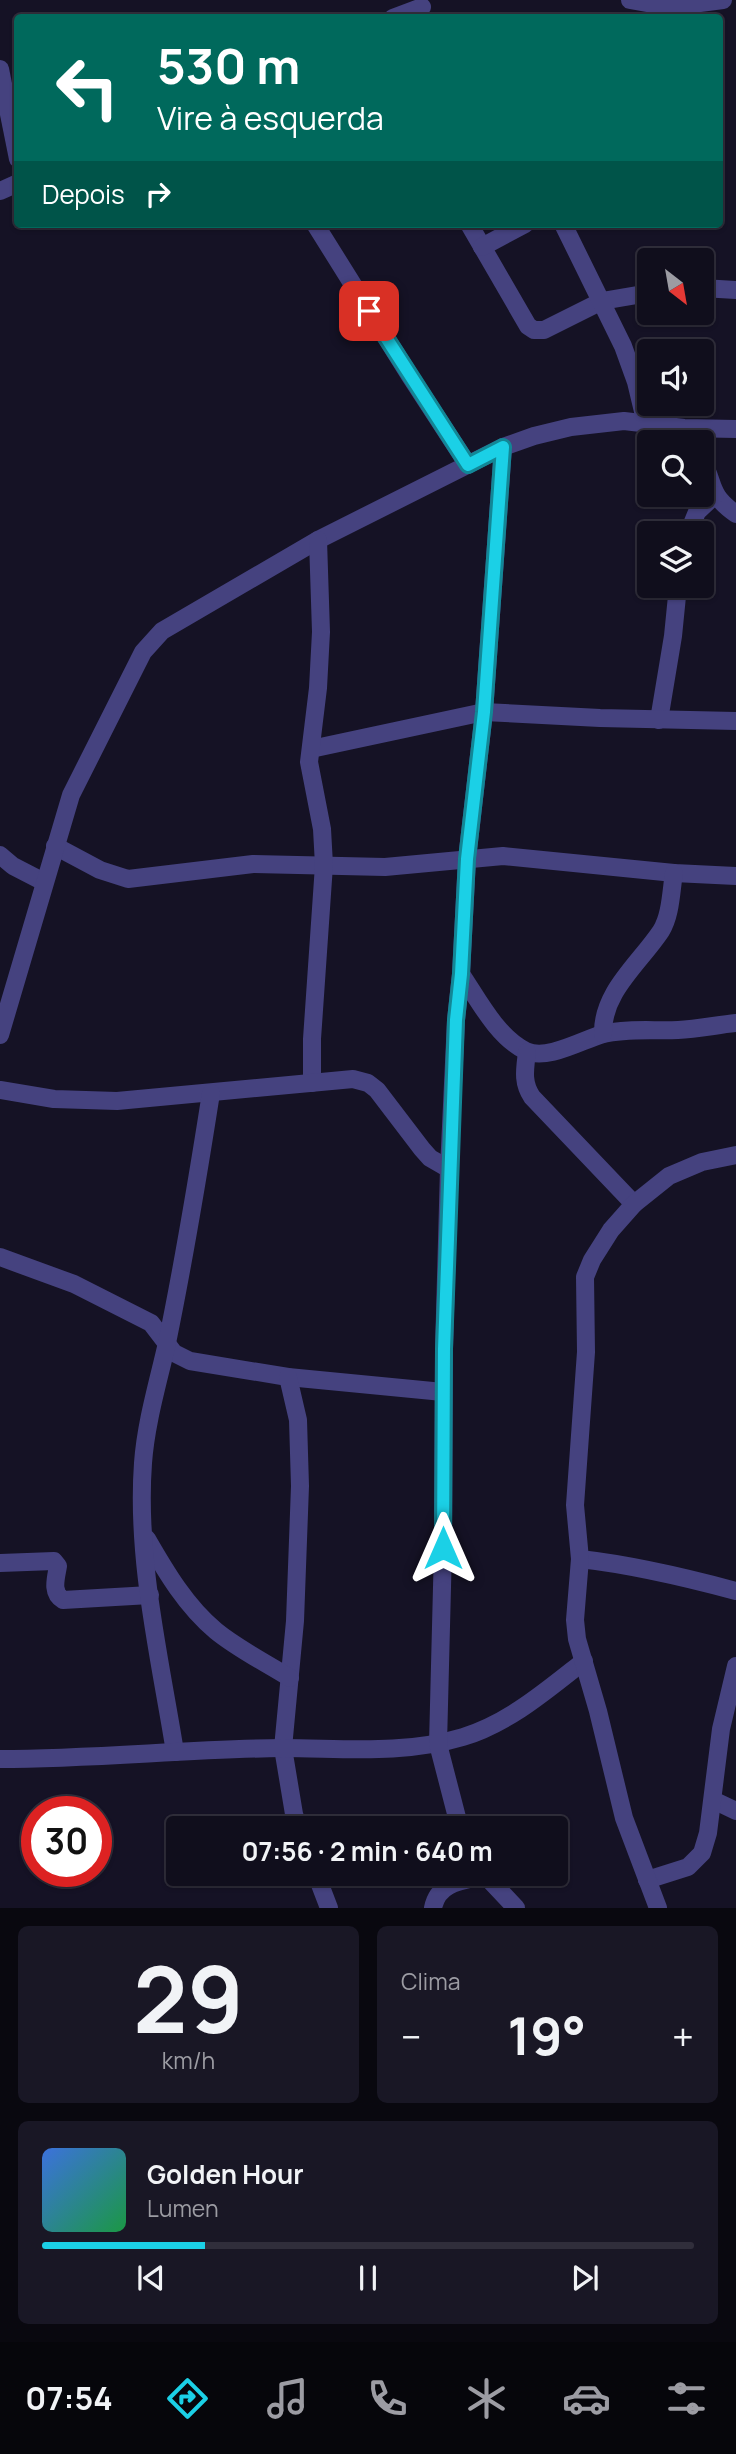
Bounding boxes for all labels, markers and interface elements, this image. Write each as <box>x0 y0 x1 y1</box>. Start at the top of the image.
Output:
text: 530 m <box>157 32 300 99</box>
icon: left <box>42 42 133 133</box>
text: Vire à esquerda <box>157 96 384 140</box>
icon: right <box>139 175 177 213</box>
text: Depois <box>42 176 125 212</box>
north arrow <box>637 248 714 326</box>
map controls <box>637 248 714 598</box>
pin <box>339 281 399 341</box>
icon: arrive <box>350 292 388 330</box>
button: sound <box>637 339 714 416</box>
button: search <box>637 430 714 507</box>
button: layers <box>637 521 714 598</box>
position arrow <box>406 1511 480 1585</box>
speed limit sign: 30 <box>21 1796 112 1887</box>
text: 07:56 · 2 min · 640 m <box>241 1833 493 1869</box>
text: 29 <box>133 1936 244 2060</box>
text: Clima <box>401 1965 460 1997</box>
text: 19° <box>508 2000 586 2071</box>
text: − <box>401 2010 422 2062</box>
text: + <box>672 2010 694 2062</box>
text: km/h <box>162 2044 215 2076</box>
text: Golden Hour <box>147 2156 304 2192</box>
text: Lumen <box>147 2192 219 2224</box>
icon: previous <box>132 2259 170 2297</box>
icon: pause <box>349 2259 387 2297</box>
icon: next <box>566 2259 604 2297</box>
icon: directions <box>163 2374 212 2423</box>
icon: music <box>263 2374 312 2423</box>
icon: phone <box>363 2374 412 2423</box>
icon: climate <box>462 2374 511 2423</box>
icon: car <box>562 2374 611 2423</box>
icon: filters <box>662 2374 711 2423</box>
text: 07:54 <box>25 2376 113 2420</box>

